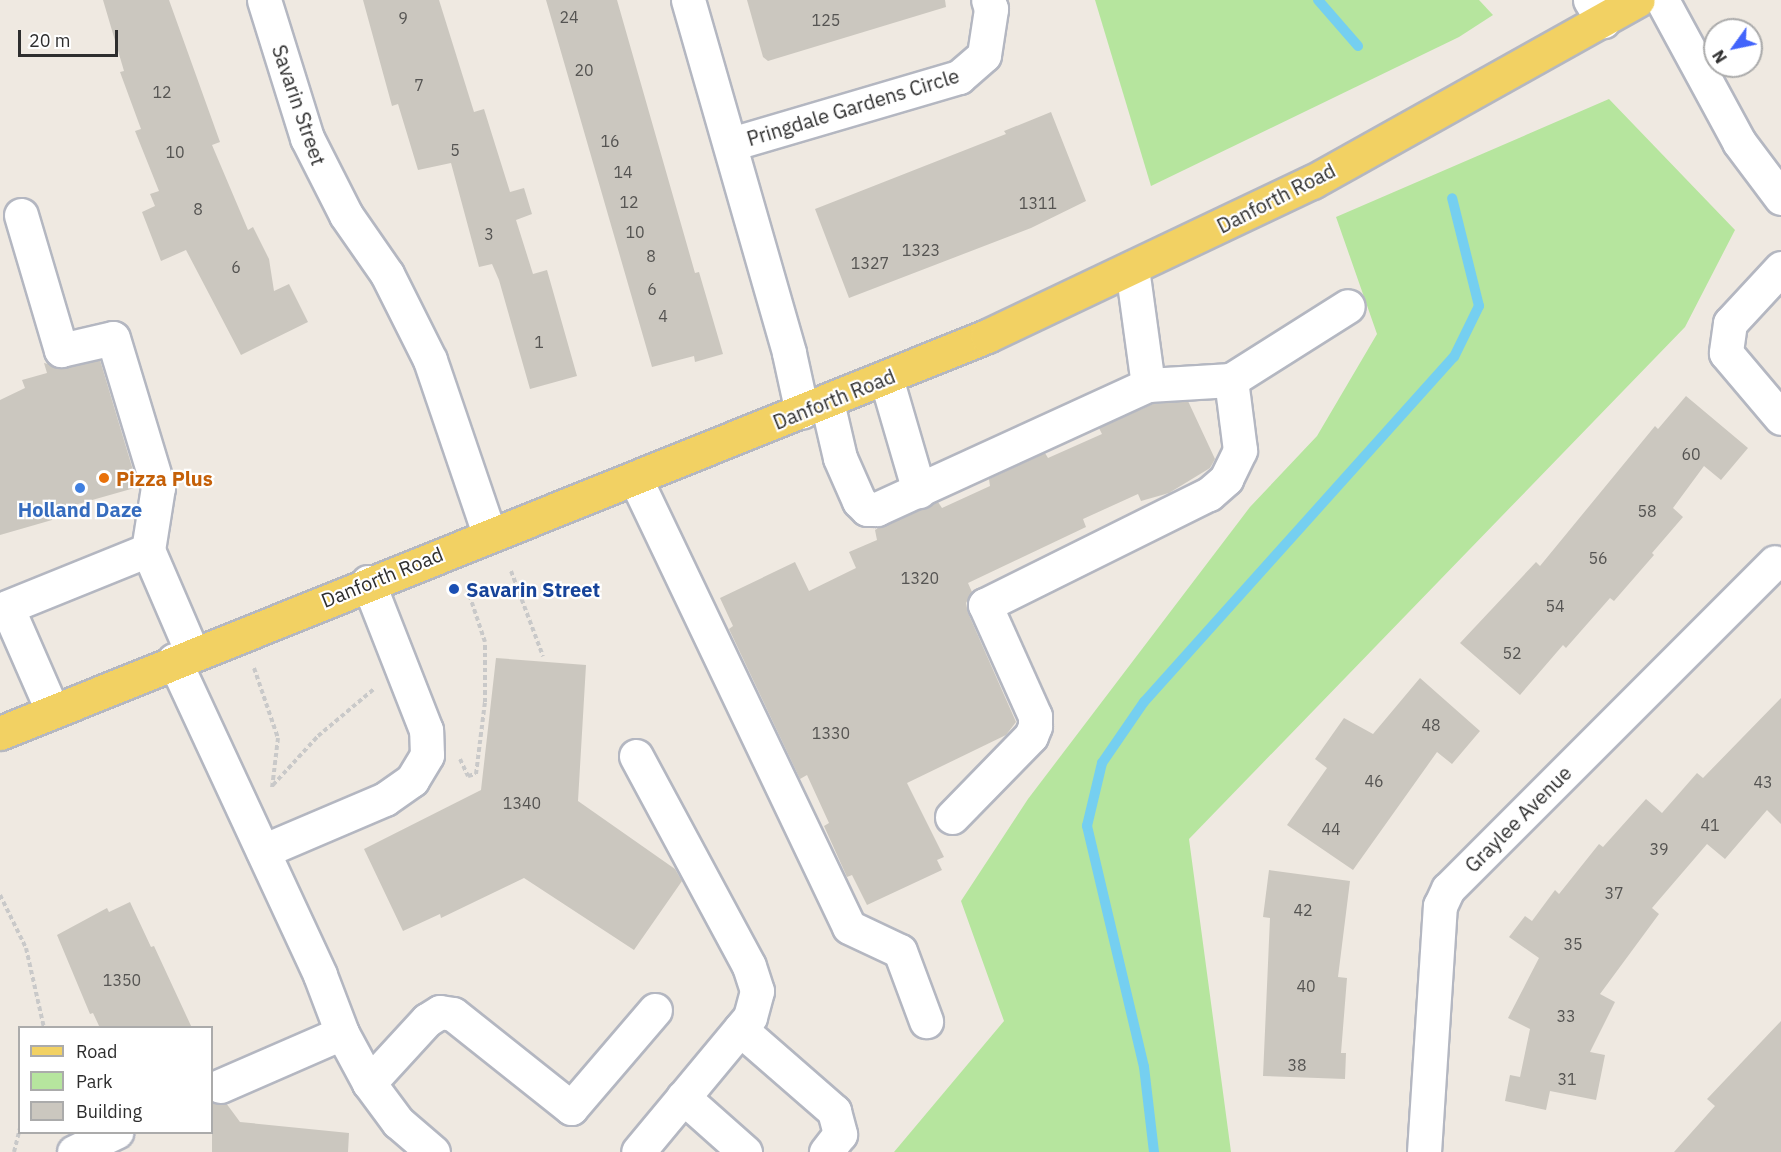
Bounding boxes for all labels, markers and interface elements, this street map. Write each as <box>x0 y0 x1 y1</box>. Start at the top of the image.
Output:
house number: 24 <box>559 7 579 27</box>
house number: 9 <box>398 8 408 28</box>
house number: 125 <box>812 10 840 30</box>
scale bar <box>21 18 122 56</box>
north arrow <box>1703 18 1763 78</box>
text: 20 m <box>29 29 71 52</box>
street label: Savarin Street <box>267 42 331 168</box>
text: N <box>1708 46 1731 67</box>
house number: 20 <box>574 60 594 80</box>
street label: Pringdale Gardens Circle <box>744 63 962 151</box>
house number: 7 <box>414 75 424 95</box>
house number: 12 <box>152 82 172 102</box>
house number: 16 <box>600 131 620 151</box>
house number: 5 <box>450 140 460 160</box>
house number: 10 <box>165 142 185 162</box>
street label: Danforth Road <box>1213 158 1339 238</box>
house number: 14 <box>613 162 633 182</box>
house number: 12 <box>619 192 639 212</box>
house number: 1311 <box>1019 193 1057 213</box>
house number: 8 <box>193 199 203 219</box>
house number: 10 <box>625 222 645 242</box>
house number: 3 <box>484 224 494 244</box>
house number: 1323 <box>902 240 940 260</box>
house number: 8 <box>646 246 656 266</box>
house number: 1327 <box>851 253 889 273</box>
house number: 6 <box>231 257 241 277</box>
house number: 6 <box>647 279 657 299</box>
house number: 4 <box>658 306 668 326</box>
house number: 1 <box>534 332 544 352</box>
street label: Danforth Road <box>769 364 899 434</box>
house number: 60 <box>1681 444 1701 464</box>
place label: Pizza Plus <box>116 466 213 490</box>
marker: Pizza Plus <box>97 471 111 485</box>
marker: Holland Daze <box>73 481 87 495</box>
place label: Holland Daze <box>18 497 142 521</box>
house number: 58 <box>1637 501 1657 521</box>
street label: Danforth Road <box>317 542 447 612</box>
house number: 56 <box>1588 548 1608 568</box>
house number: 1320 <box>901 568 939 588</box>
place label: Savarin Street <box>466 577 600 601</box>
marker: Savarin Street <box>447 582 461 596</box>
house number: 54 <box>1545 596 1565 616</box>
house number: 52 <box>1502 643 1522 663</box>
house number: 48 <box>1421 715 1441 735</box>
house number: 1330 <box>812 723 850 743</box>
street label: Graylee Avenue <box>1460 761 1576 877</box>
house number: 46 <box>1364 771 1384 791</box>
house number: 43 <box>1753 772 1773 792</box>
house number: 1340 <box>503 793 541 813</box>
house number: 41 <box>1700 815 1720 835</box>
house number: 44 <box>1321 819 1341 839</box>
house number: 39 <box>1649 839 1669 859</box>
house number: 37 <box>1604 883 1624 903</box>
house number: 42 <box>1293 900 1313 920</box>
house number: 35 <box>1563 934 1583 954</box>
house number: 1350 <box>103 970 141 990</box>
house number: 40 <box>1296 976 1316 996</box>
house number: 33 <box>1556 1006 1576 1026</box>
legend <box>18 1026 213 1134</box>
text: Road <box>76 1040 117 1063</box>
house number: 38 <box>1287 1055 1307 1075</box>
house number: 31 <box>1557 1069 1577 1089</box>
text: Park <box>76 1070 112 1093</box>
text: Building <box>76 1100 142 1123</box>

